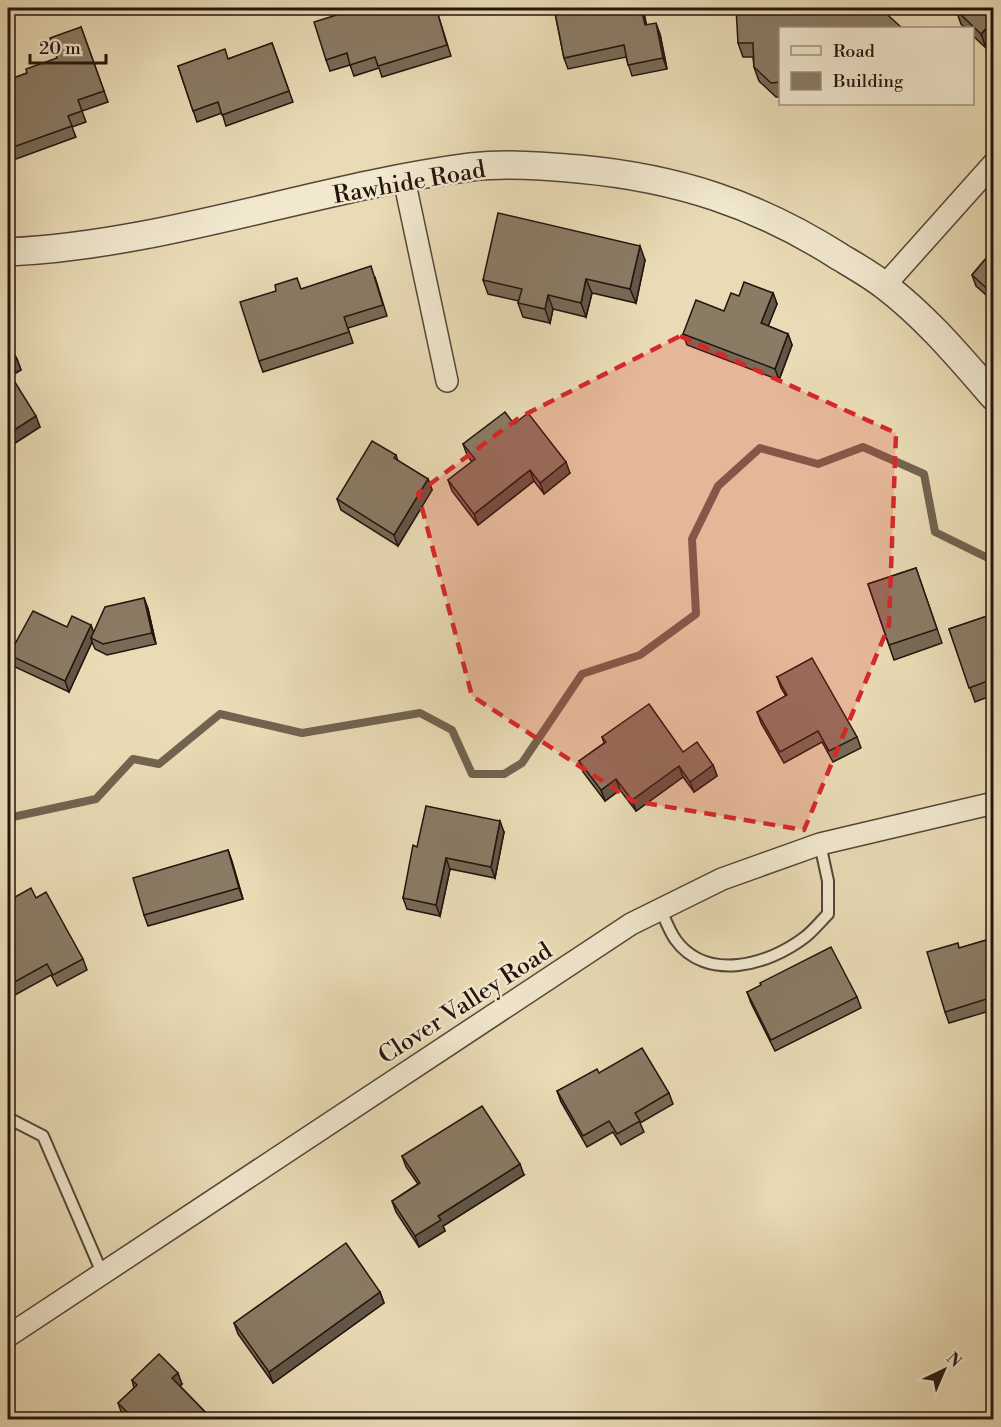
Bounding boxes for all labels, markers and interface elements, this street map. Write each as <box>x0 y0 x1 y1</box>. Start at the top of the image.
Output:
scale bar <box>30 27 106 65</box>
legend <box>779 27 974 105</box>
text: 20 m <box>39 37 81 60</box>
text: Road <box>833 40 876 63</box>
text: Building <box>832 70 904 93</box>
street label: Rawhide Road <box>331 155 488 211</box>
street label: Clover Valley Road <box>373 936 558 1071</box>
north arrow <box>914 1340 974 1400</box>
text: N <box>942 1348 965 1372</box>

